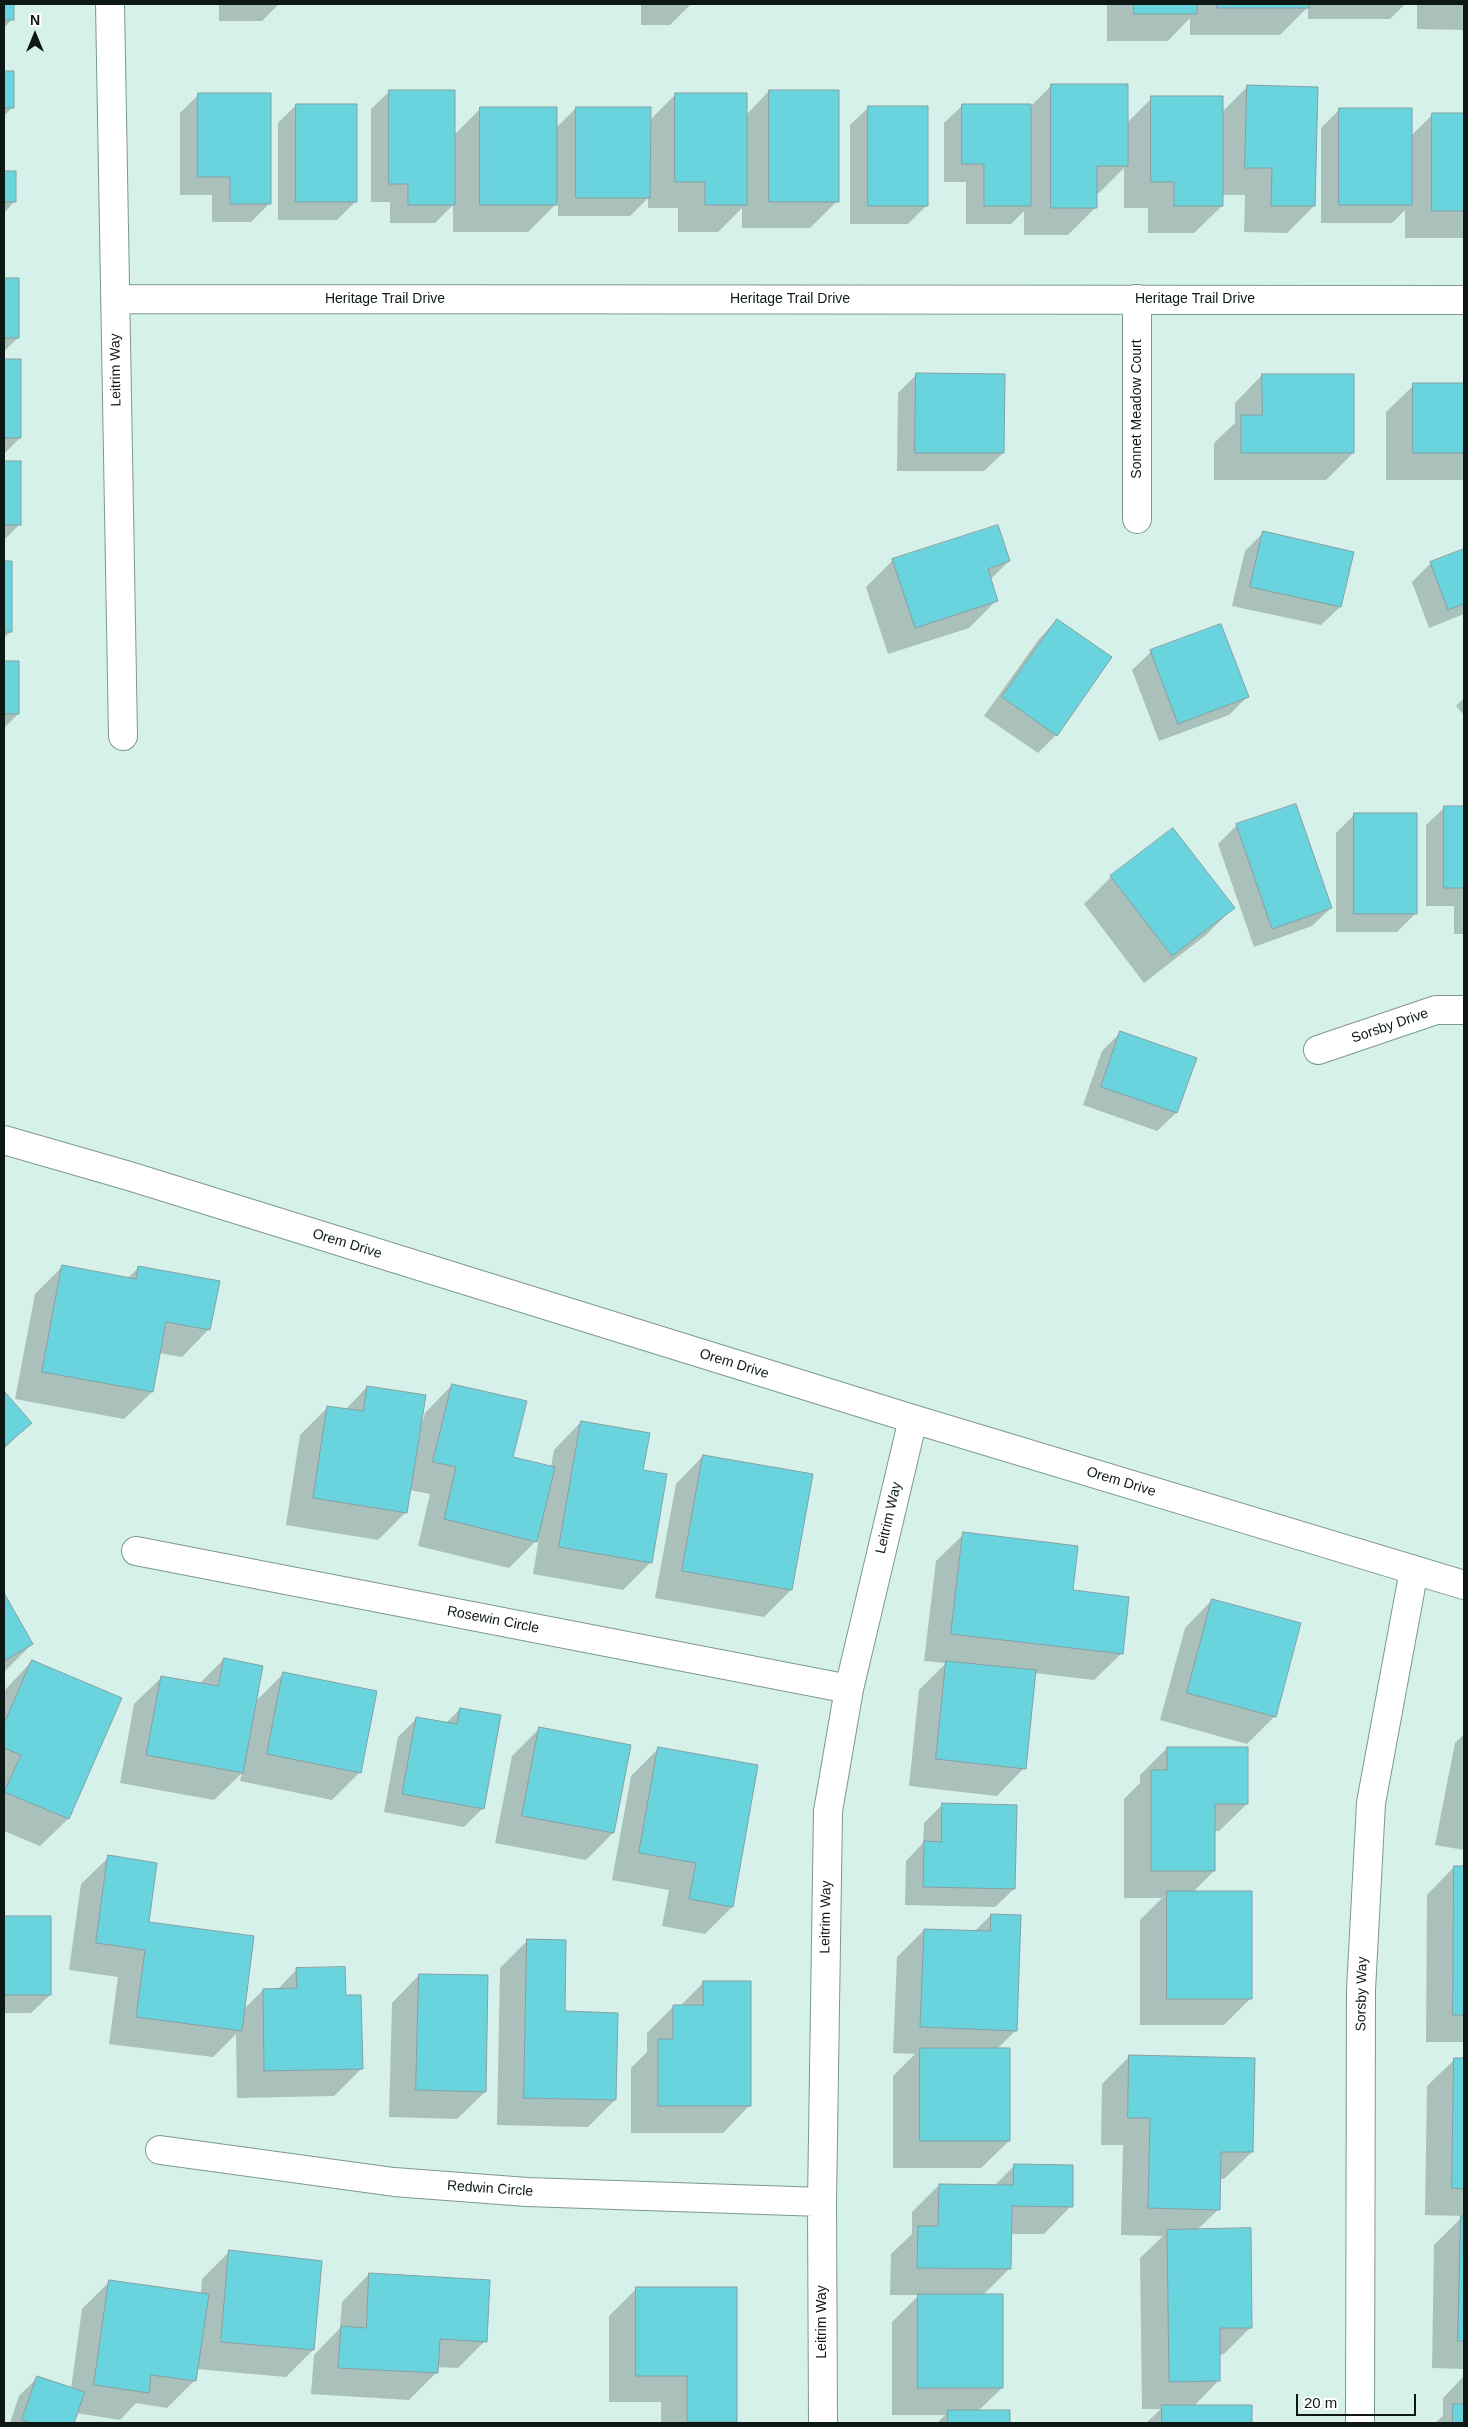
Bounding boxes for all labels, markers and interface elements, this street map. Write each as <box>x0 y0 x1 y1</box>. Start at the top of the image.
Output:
north arrow <box>10 10 60 60</box>
text: N <box>30 12 40 28</box>
street label: Heritage Trail Drive <box>325 291 445 307</box>
street label: Heritage Trail Drive <box>730 291 850 307</box>
street label: Heritage Trail Drive <box>1135 291 1255 307</box>
street label: Leitrim Way <box>107 333 125 407</box>
street label: Sonnet Meadow Court <box>1129 339 1145 479</box>
street label: Sorsby Drive <box>1349 1005 1431 1047</box>
street label: Orem Drive <box>310 1226 384 1262</box>
street label: Orem Drive <box>697 1346 771 1382</box>
street label: Orem Drive <box>1084 1464 1158 1500</box>
street label: Leitrim Way <box>873 1480 905 1556</box>
street label: Rosewin Circle <box>446 1603 540 1637</box>
street label: Leitrim Way <box>817 1880 835 1954</box>
street label: Sorsby Way <box>1353 1956 1371 2032</box>
street label: Redwin Circle <box>446 2178 534 2200</box>
street label: Leitrim Way <box>814 2285 830 2359</box>
scale bar <box>1298 2384 1418 2416</box>
text: 20 m <box>1304 2394 1337 2411</box>

